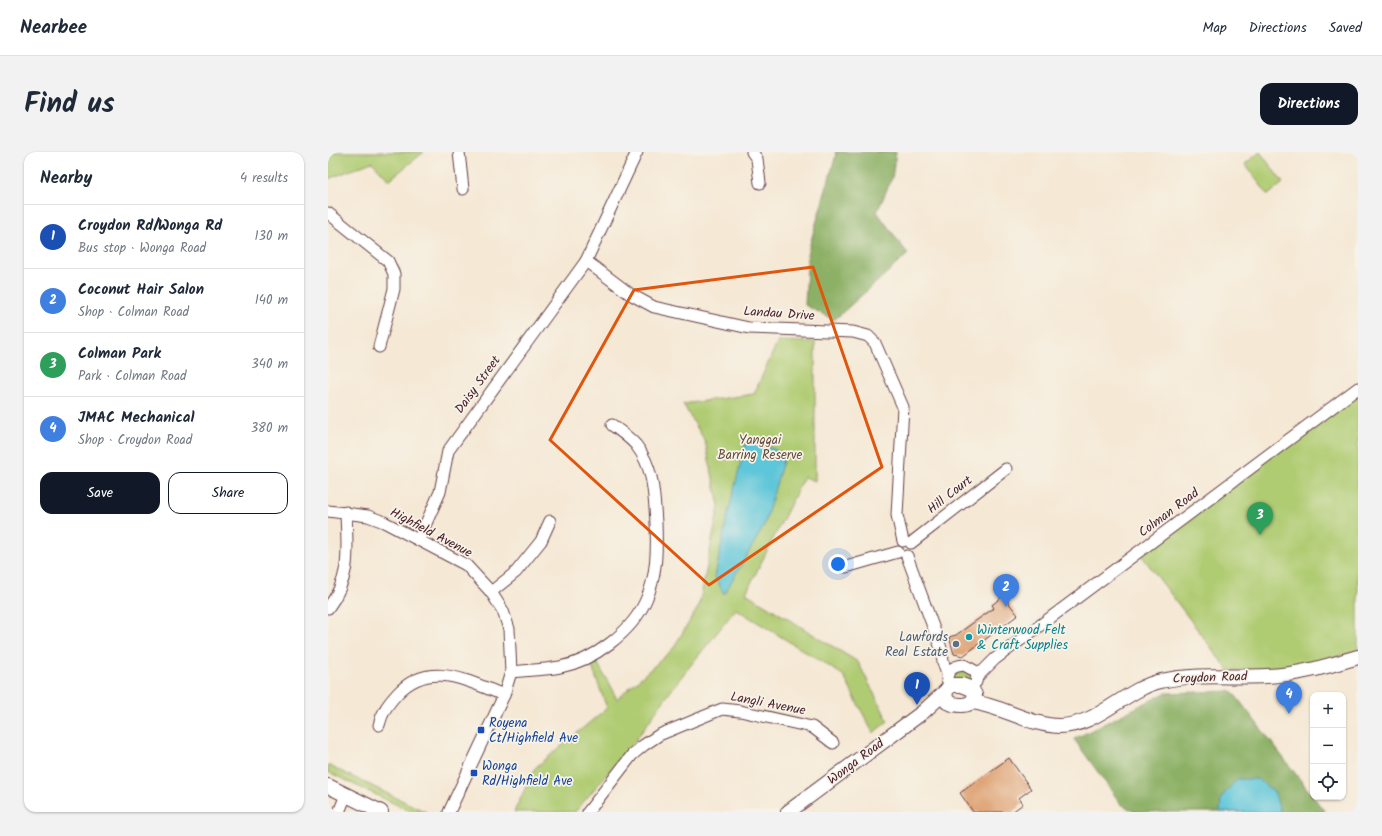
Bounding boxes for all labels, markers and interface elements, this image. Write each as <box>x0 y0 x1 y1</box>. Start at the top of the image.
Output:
text: Nearbee <box>20 13 87 43</box>
text: Map <box>1202 17 1227 39</box>
text: Directions <box>1249 17 1307 39</box>
text: Saved <box>1329 17 1362 39</box>
text: Find us <box>24 82 115 127</box>
button: Directions <box>1260 83 1358 125</box>
text: Nearby <box>40 165 92 192</box>
text: 4 results <box>240 168 288 189</box>
text: Croydon Rd/Wonga Rd <box>78 214 222 238</box>
text: 1 <box>51 226 55 247</box>
text: 130 m <box>254 226 288 247</box>
text: Bus stop · Wonga Road <box>78 238 206 259</box>
text: Coconut Hair Salon <box>78 278 204 302</box>
text: 2 <box>49 290 57 311</box>
text: 140 m <box>255 290 288 311</box>
street label: Landau Drive <box>743 301 815 327</box>
text: Shop · Colman Road <box>78 302 189 323</box>
text: Colman Park <box>78 342 161 366</box>
street label: Daisy Street <box>450 351 507 418</box>
text: 3 <box>49 354 57 375</box>
text: 340 m <box>251 354 288 375</box>
text: Park · Colman Road <box>78 366 187 387</box>
text: JMAC Mechanical <box>78 406 194 430</box>
text: 4 <box>49 418 57 439</box>
text: 380 m <box>251 418 288 439</box>
text: Shop · Croydon Road <box>78 430 192 451</box>
park label: Yanggai Barring Reserve <box>718 430 803 466</box>
street label: Hill Court <box>923 470 978 519</box>
button: Save <box>40 472 160 514</box>
button: Share <box>168 472 288 514</box>
street label: Colman Road <box>1134 483 1204 543</box>
street label: Highfield Avenue <box>386 502 476 564</box>
pin: 3 <box>1247 502 1273 535</box>
your location <box>828 554 848 574</box>
pin: 2 <box>993 574 1019 607</box>
place label: Winterwood Felt & Craft Supplies <box>977 620 1068 656</box>
place label: Lawfords Real Estate <box>885 627 948 663</box>
marker: Winterwood Felt & Craft Supplies <box>964 632 974 642</box>
marker: Lawfords Real Estate <box>951 639 961 649</box>
street label: Croydon Road <box>1172 666 1248 690</box>
pin: 1 <box>904 672 930 705</box>
pin: 4 <box>1276 681 1302 714</box>
street label: Langli Avenue <box>729 686 807 722</box>
map controls <box>1310 692 1346 800</box>
button: + <box>1310 692 1346 728</box>
place label: Royena Ct/Highfield Ave <box>489 713 578 749</box>
marker: Royena Ct/Highfield Ave <box>476 725 486 735</box>
button: − <box>1310 728 1346 764</box>
street label: Wonga Road <box>823 733 889 790</box>
place label: Wonga Rd/Highfield Ave <box>482 756 573 792</box>
button: locate <box>1310 764 1346 800</box>
marker: Wonga Rd/Highfield Ave <box>469 768 479 778</box>

